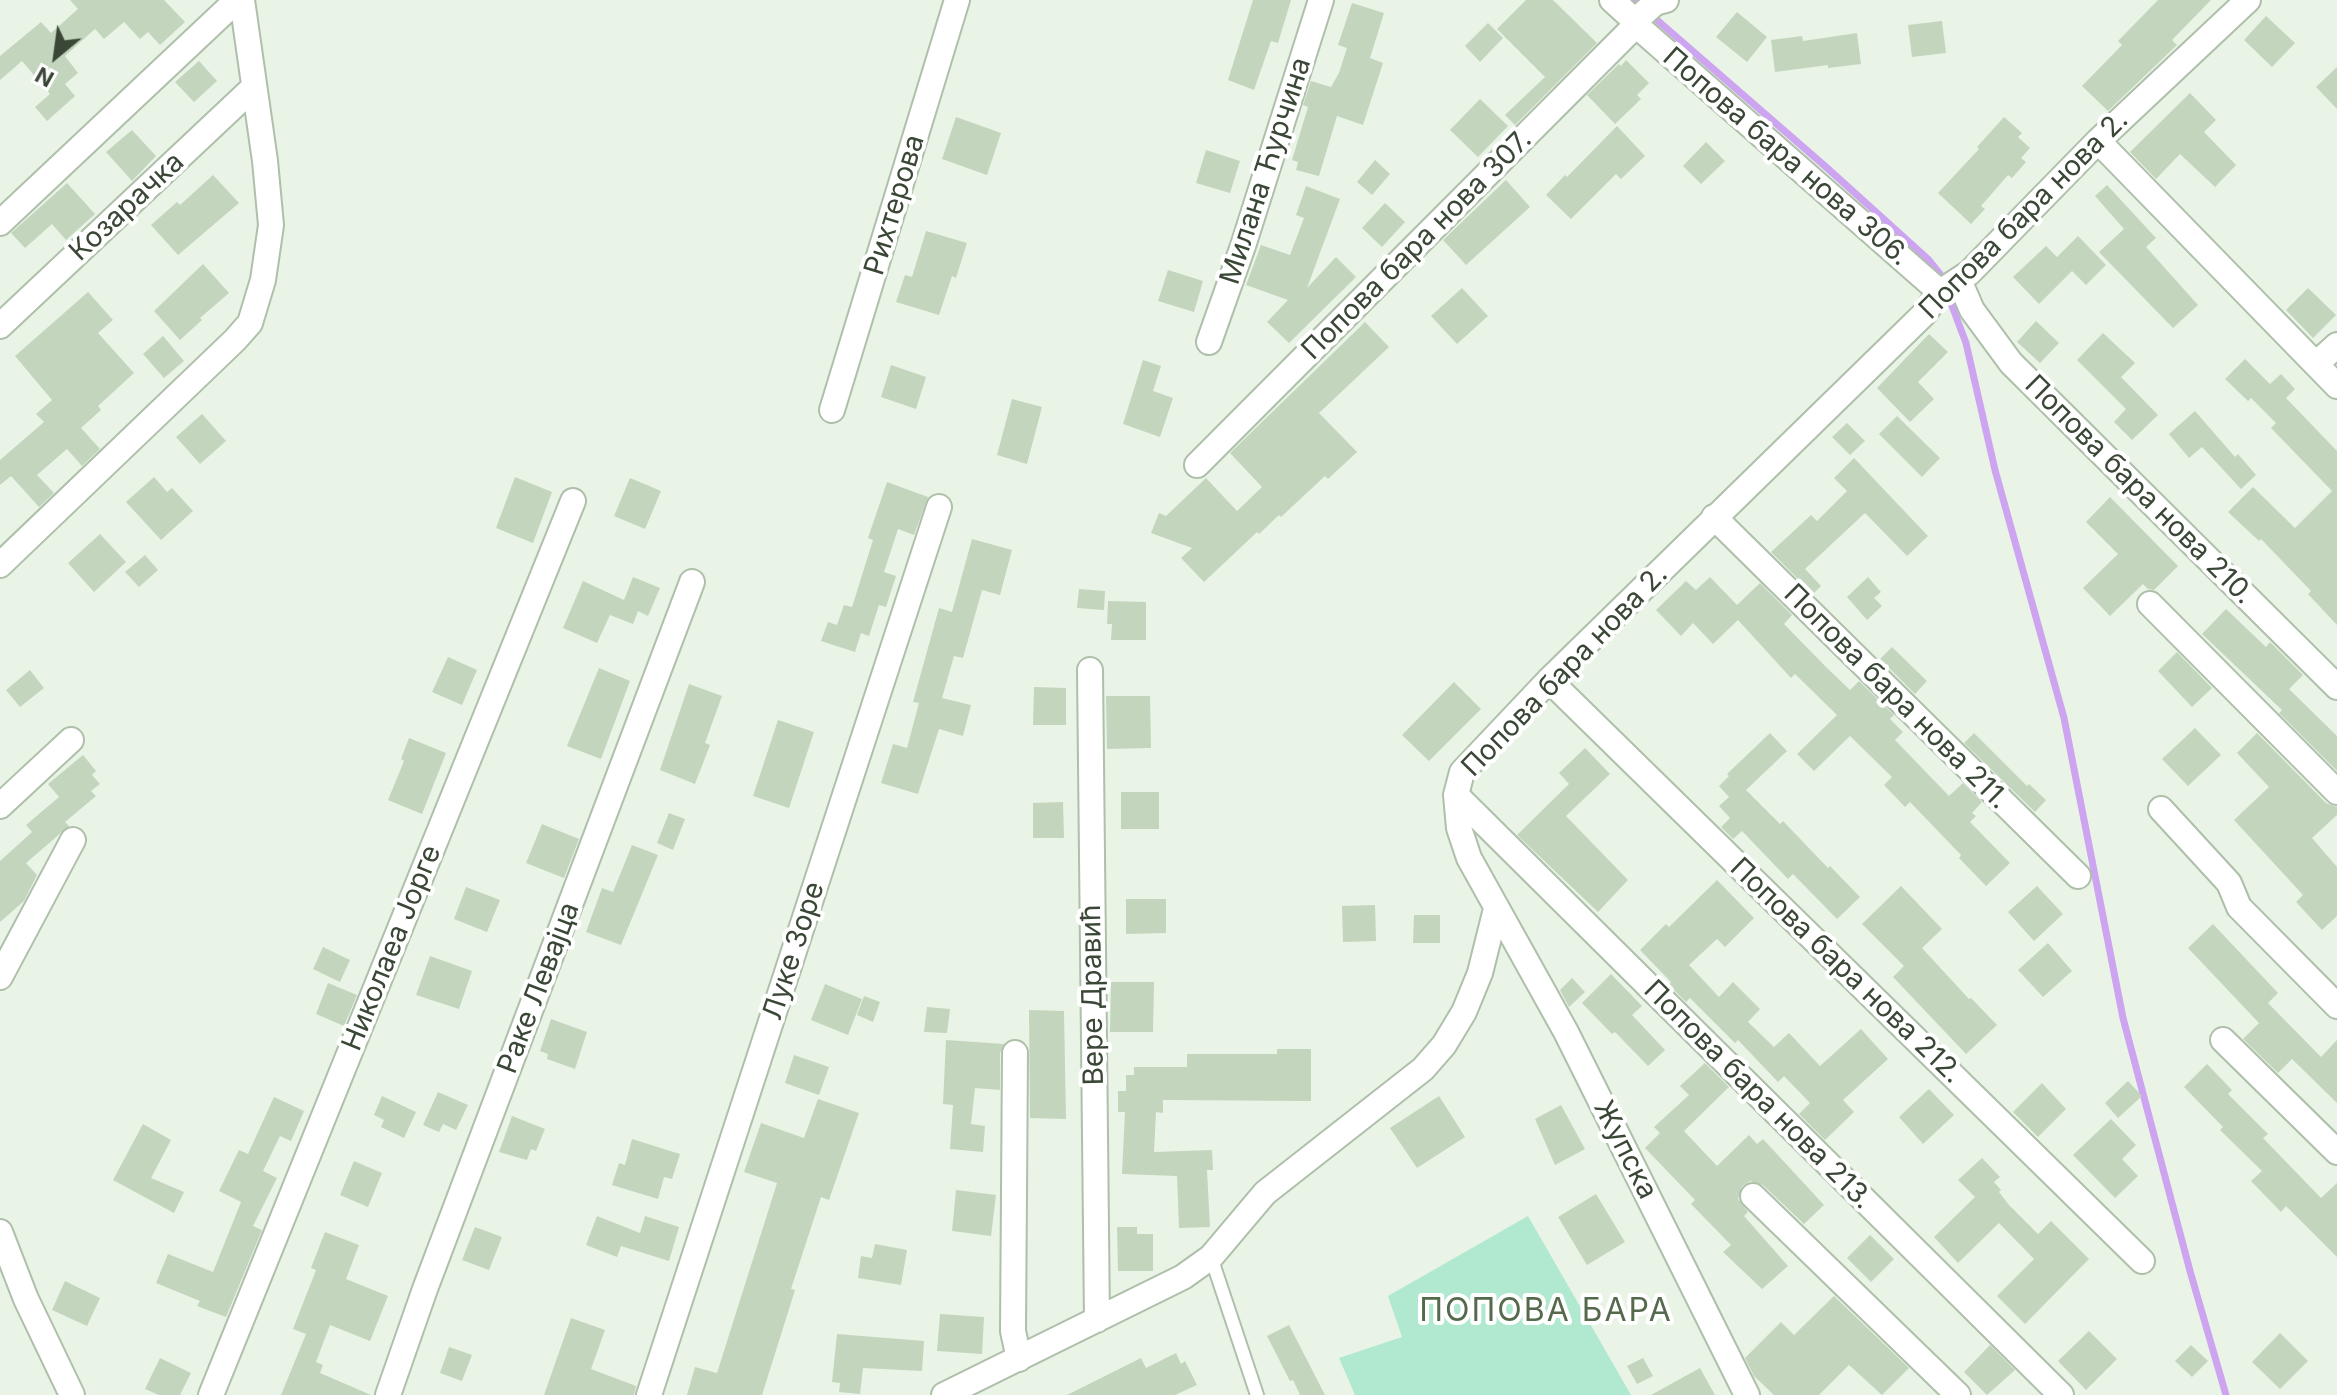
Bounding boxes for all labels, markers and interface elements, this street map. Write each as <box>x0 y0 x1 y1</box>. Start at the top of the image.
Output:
north arrow <box>16 16 96 96</box>
street label: Попова бара нова 306. <box>1656 41 1916 273</box>
street label: Милана Ћурчина <box>1214 53 1318 289</box>
text: N <box>31 62 58 92</box>
street label: Попова бара нова 2. <box>1913 104 2135 326</box>
street label: Попова бара нова 307. <box>1295 123 1539 367</box>
street label: Рихтерова <box>858 131 932 279</box>
street label: Козарачка <box>63 146 191 268</box>
street label: Попова бара нова 210. <box>2018 369 2260 611</box>
street label: Попова бара нова 2. <box>1455 558 1675 784</box>
street label: Попова бара нова 211. <box>1777 578 2015 816</box>
street label: Николаеа Јорге <box>335 840 449 1056</box>
street label: Попова бара нова 212. <box>1723 851 1969 1091</box>
street label: Луке Зоре <box>756 878 832 1024</box>
street label: Раке Левајца <box>491 898 587 1078</box>
street label: Вере Дравић <box>1075 904 1111 1086</box>
street label: Попова бара нова 213. <box>1637 974 1879 1216</box>
street label: Жупска <box>1586 1095 1664 1205</box>
district label: ПОПОВА БАРА <box>1419 1292 1673 1330</box>

